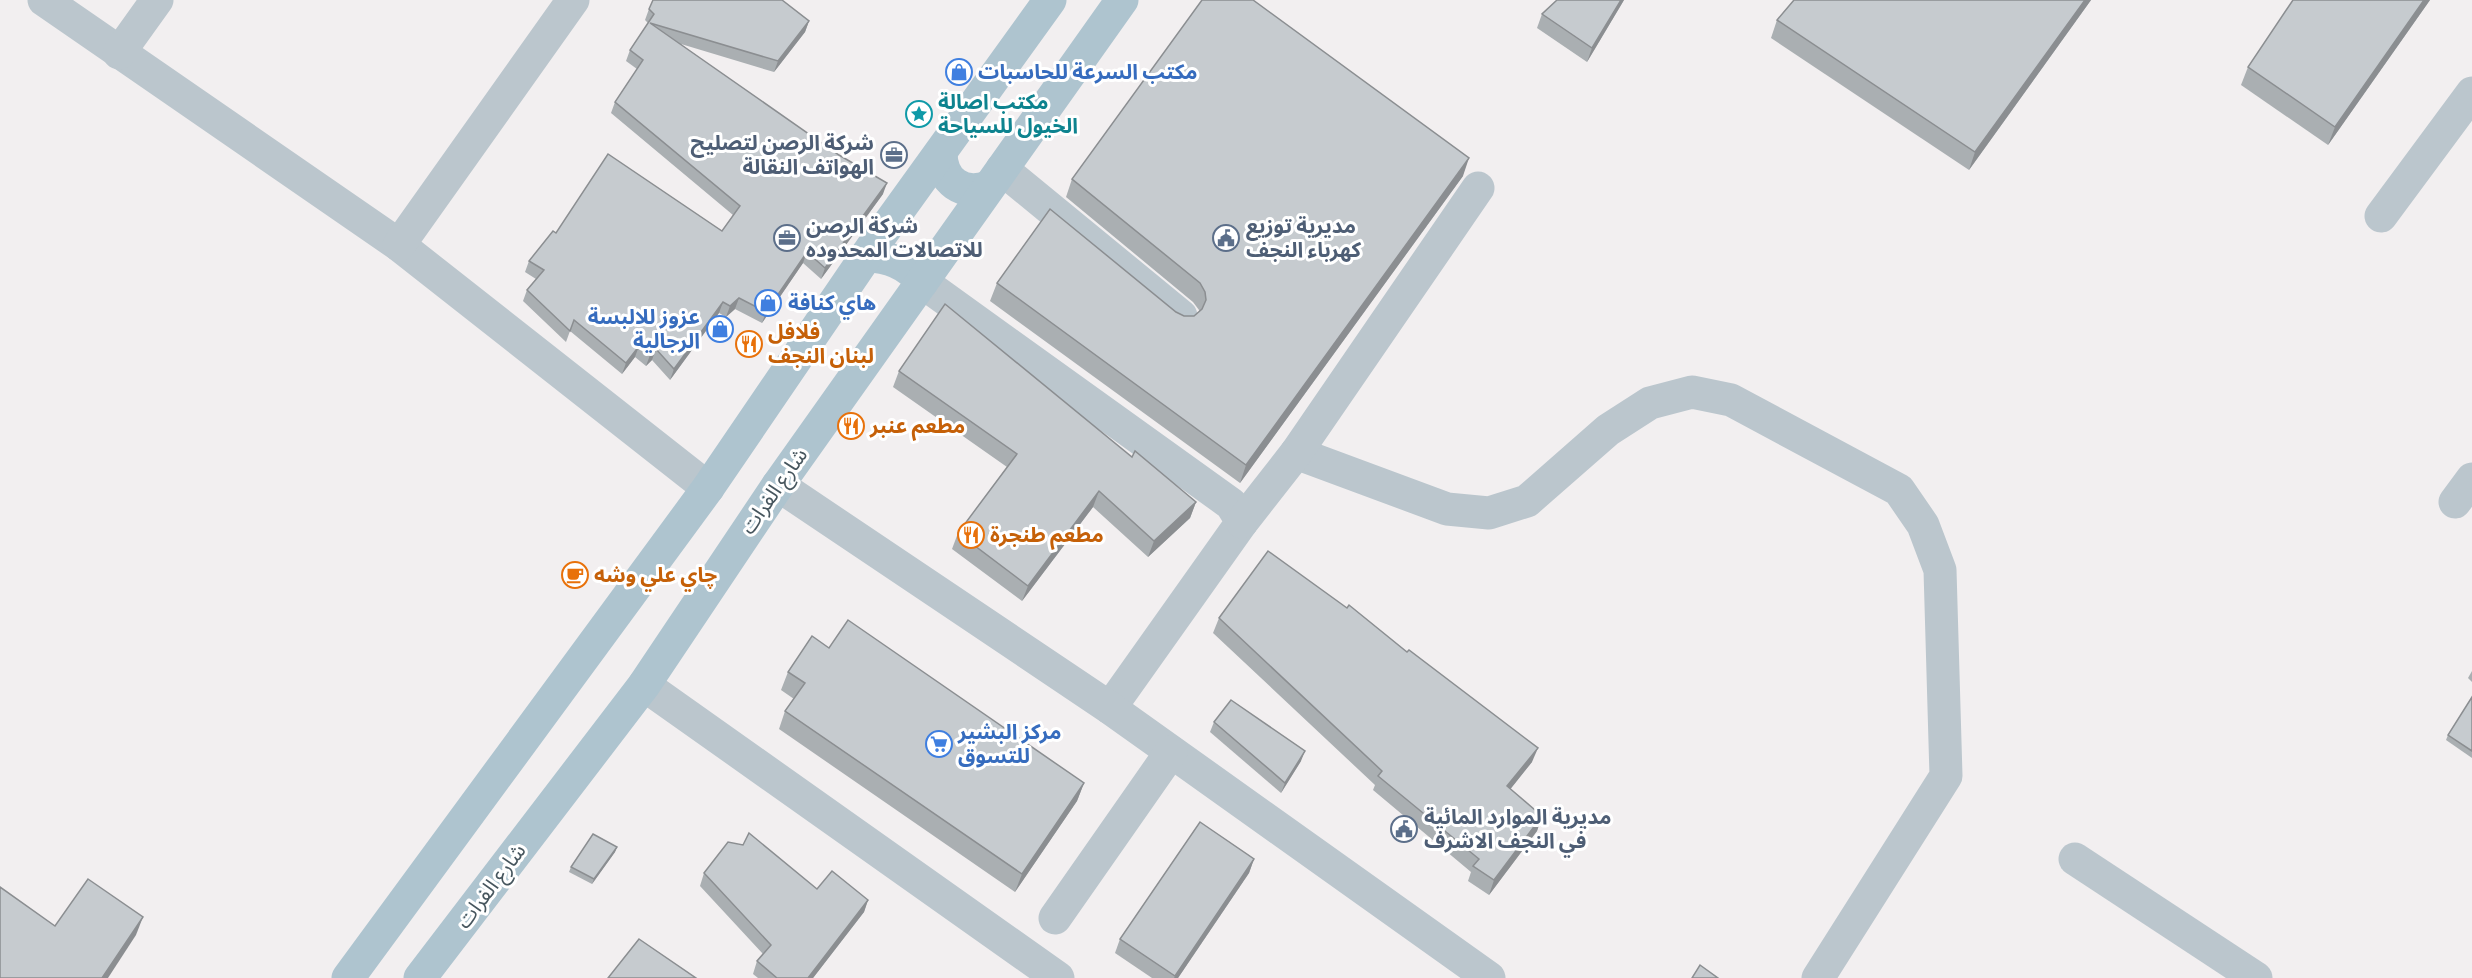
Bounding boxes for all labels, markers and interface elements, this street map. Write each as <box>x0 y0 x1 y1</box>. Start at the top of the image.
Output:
shop icon: مكتب السرعة للحاسبات <box>944 57 974 87</box>
place label: مكتب السرعة للحاسبات <box>978 57 1198 85</box>
place label: مكتب اصالة الخيول للسياحة <box>938 87 1078 139</box>
place icon: مكتب اصالة الخيول للسياحة <box>904 99 934 129</box>
place label: شركة الرصن لتصليح الهواتف النقالة <box>690 128 874 180</box>
office icon: شركة الرصن لتصليح الهواتف النقالة <box>879 140 909 170</box>
place label: شركة الرصن للاتصالات المحدوده <box>806 211 983 263</box>
place label: مديرية توزيع كهرباء النجف <box>1246 211 1361 263</box>
office icon: شركة الرصن للاتصالات المحدوده <box>772 223 802 253</box>
public building icon: مديرية توزيع كهرباء النجف <box>1211 223 1241 253</box>
shop icon: هاي كنافة <box>753 288 783 318</box>
place label: هاي كنافة <box>788 288 876 320</box>
place label: عزوز للالبسة الرجالية <box>588 302 700 354</box>
shop icon: عزوز للالبسة الرجالية <box>705 314 735 344</box>
place label: فلافل لبنان النجف <box>768 317 874 369</box>
restaurant icon: فلافل لبنان النجف <box>734 329 764 359</box>
restaurant icon: مطعم عنبر <box>836 411 866 441</box>
place label: مطعم عنبر <box>869 411 965 441</box>
street label: شارع الفرات <box>733 442 815 540</box>
restaurant icon: مطعم طنجرة <box>956 520 986 550</box>
place label: مطعم طنجرة <box>990 520 1104 550</box>
cafe icon: چاي علي وشه <box>560 560 590 590</box>
place label: چاي علي وشه <box>594 560 717 592</box>
place label: مركز البشير للتسوق <box>957 717 1062 769</box>
supermarket icon: مركز البشير للتسوق <box>924 729 954 759</box>
place label: مديرية الموارد المائية في النجف الاشرف <box>1424 802 1612 858</box>
public building icon: مديرية الموارد المائية في النجف الاشرف <box>1389 814 1419 844</box>
street label: شارع الفرات <box>449 837 533 935</box>

